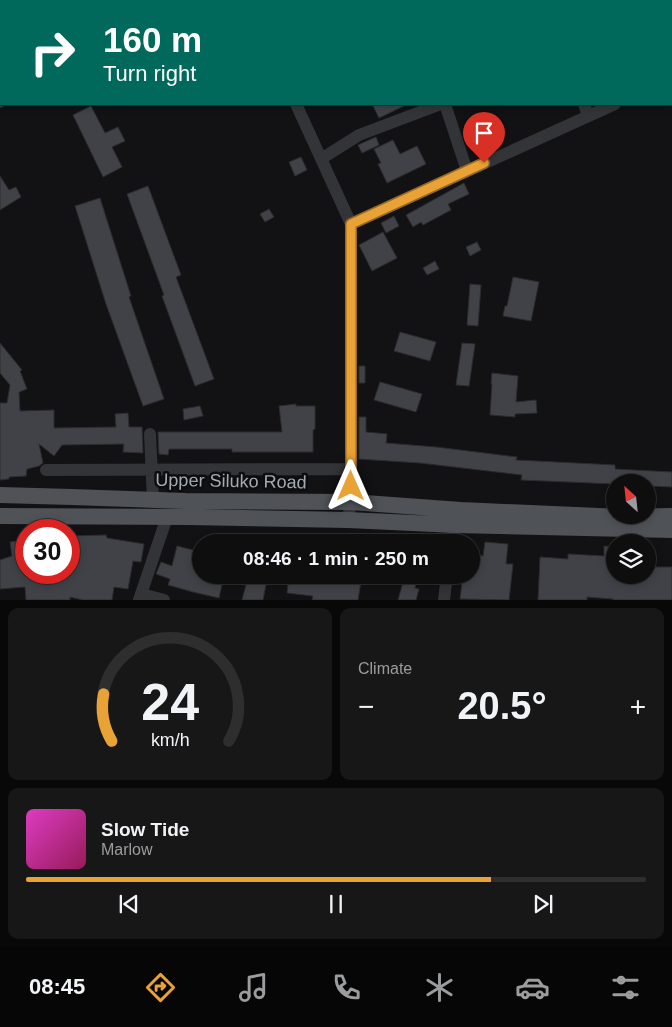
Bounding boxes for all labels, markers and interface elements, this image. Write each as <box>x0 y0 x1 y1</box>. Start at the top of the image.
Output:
icon: right <box>20 20 85 85</box>
text: 160 m <box>103 20 202 59</box>
text: Turn right <box>103 61 196 86</box>
pin <box>463 112 505 163</box>
icon: arrive <box>470 119 498 147</box>
position arrow <box>324 459 376 511</box>
street label: Upper Siluko Road <box>155 470 307 492</box>
north arrow <box>606 474 656 524</box>
map controls <box>606 474 656 584</box>
speed limit sign: 30 <box>15 519 80 584</box>
button: layers <box>606 534 656 584</box>
text: 08:46 · 1 min · 250 m <box>243 548 429 569</box>
text: Climate <box>358 660 412 677</box>
text: 24 <box>141 673 199 731</box>
text: 20.5° <box>457 685 547 727</box>
text: − <box>358 691 374 722</box>
text: + <box>630 691 646 722</box>
text: km/h <box>151 730 189 750</box>
text: Slow Tide <box>101 819 189 840</box>
text: Marlow <box>101 841 153 858</box>
icon: previous <box>115 890 143 918</box>
icon: pause <box>322 890 350 918</box>
icon: next <box>529 890 557 918</box>
icon: directions <box>143 970 178 1005</box>
icon: music <box>236 970 271 1005</box>
icon: phone <box>329 970 364 1005</box>
icon: climate <box>422 970 457 1005</box>
icon: car <box>515 970 550 1005</box>
icon: filters <box>608 970 643 1005</box>
text: 08:45 <box>29 974 85 999</box>

